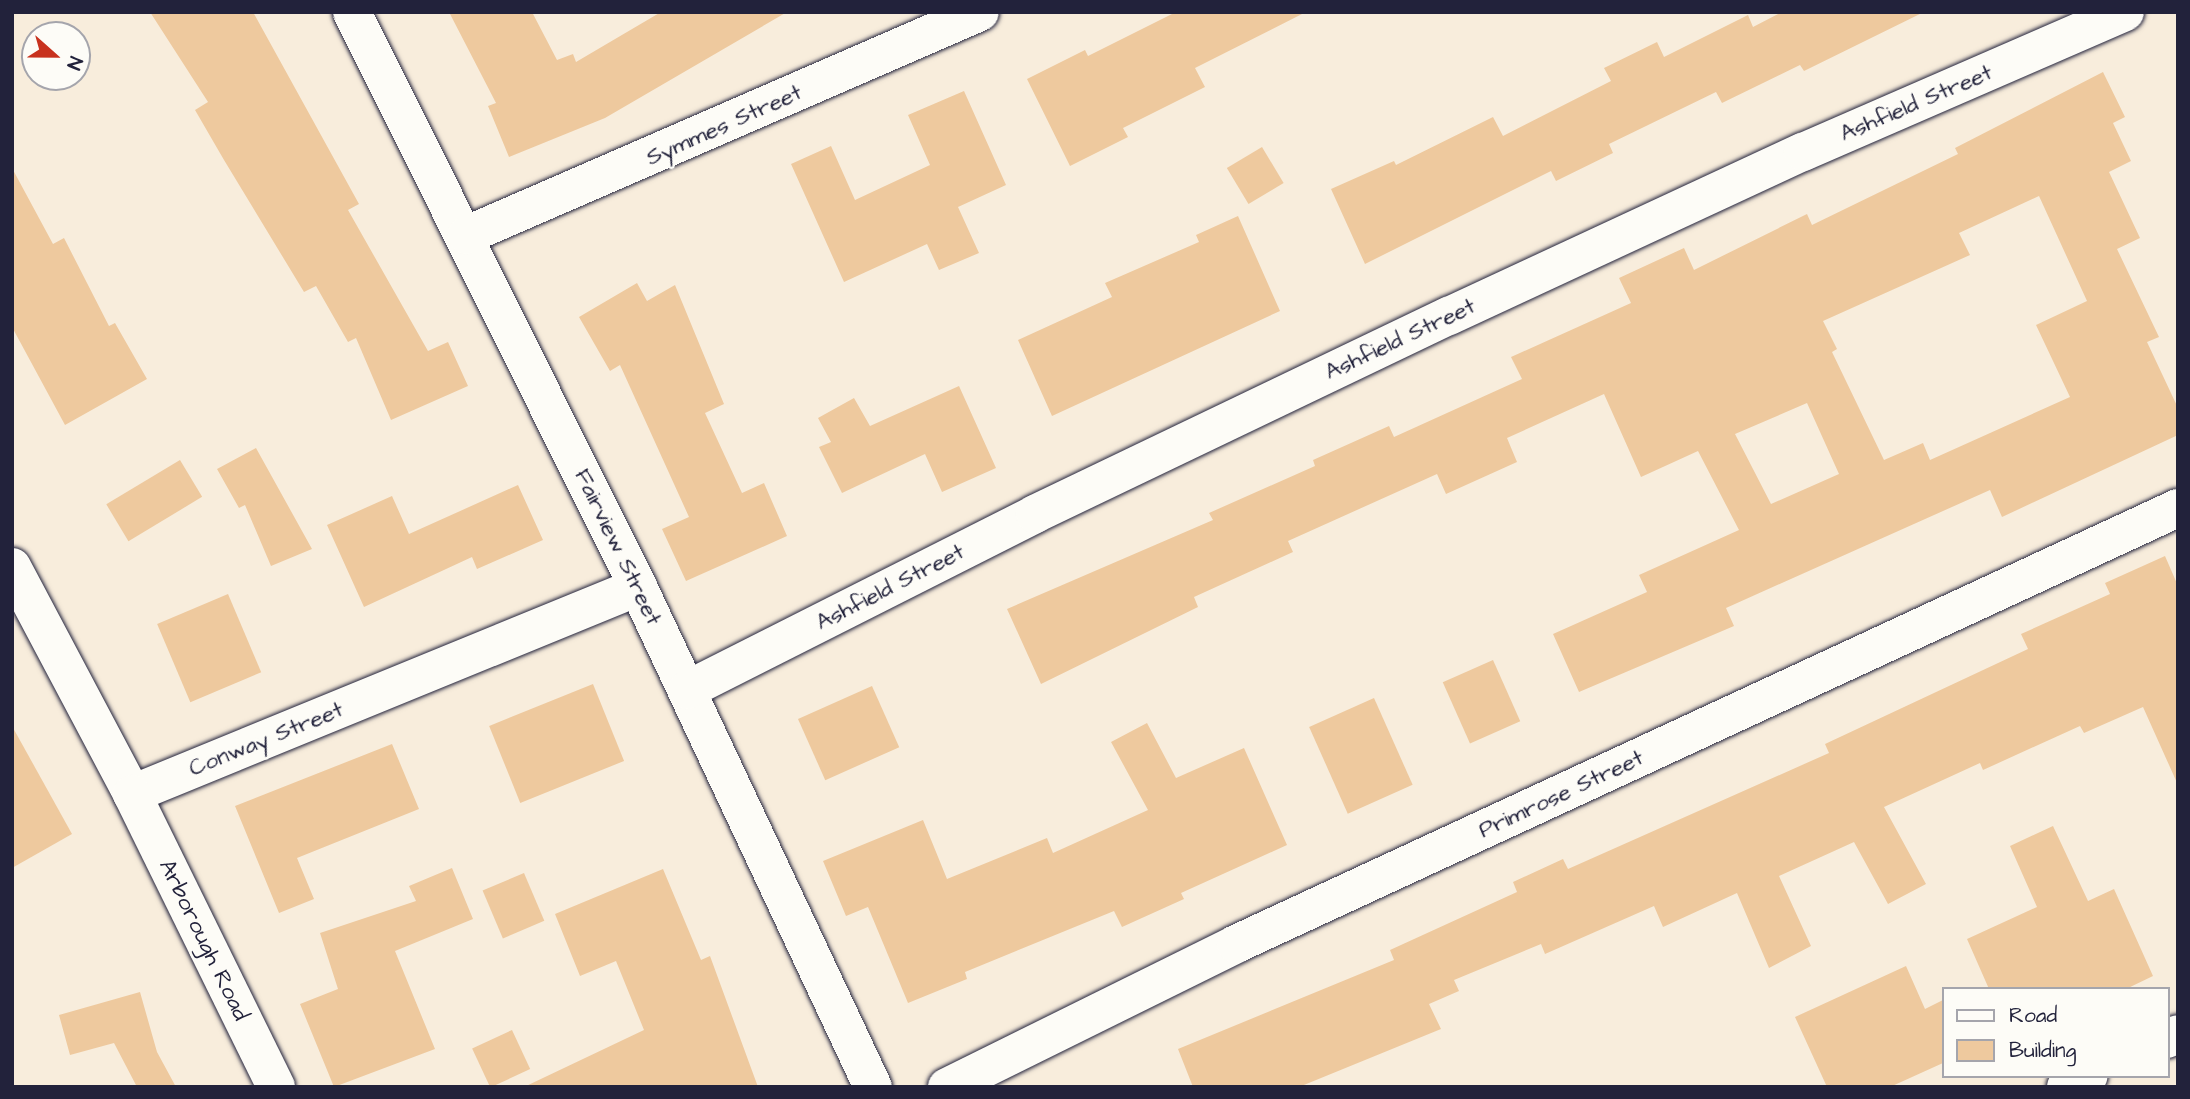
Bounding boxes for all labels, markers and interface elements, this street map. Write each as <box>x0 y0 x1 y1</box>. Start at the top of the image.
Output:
north arrow <box>21 21 91 91</box>
text: N <box>59 53 89 73</box>
street label: Ashfield Street <box>1836 58 1996 148</box>
street label: Symmes Street <box>642 78 806 172</box>
street label: Ashfield Street <box>1320 292 1480 386</box>
street label: Fairview Street <box>568 464 668 630</box>
street label: Ashfield Street <box>811 538 969 636</box>
street label: Conway Street <box>185 696 347 782</box>
street label: Primrose Street <box>1474 744 1648 844</box>
street label: Arborough Road <box>153 855 255 1025</box>
legend <box>1941 987 2169 1078</box>
text: Road <box>2009 1001 2057 1030</box>
text: Building <box>2009 1036 2076 1065</box>

